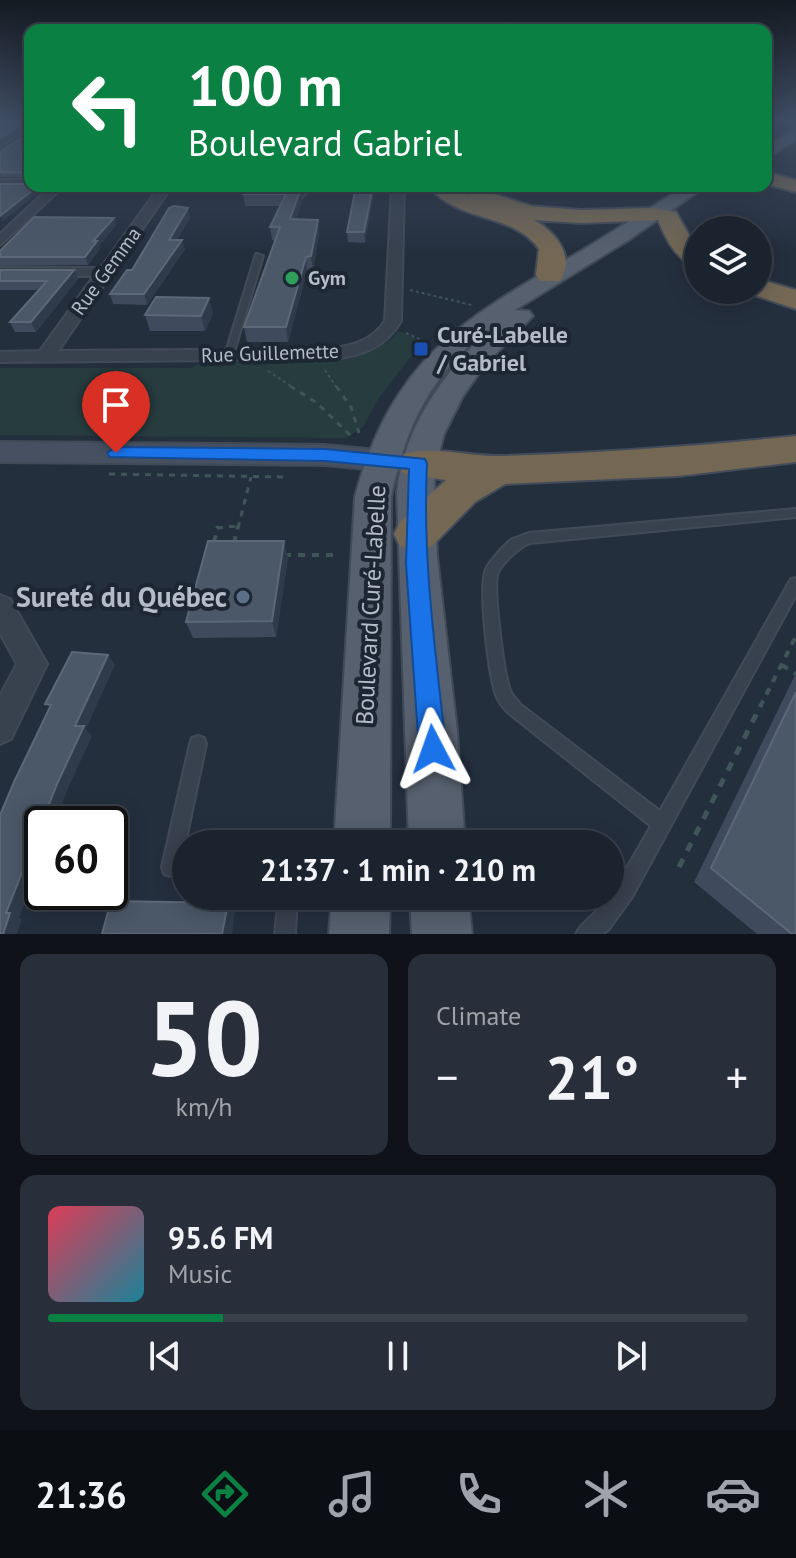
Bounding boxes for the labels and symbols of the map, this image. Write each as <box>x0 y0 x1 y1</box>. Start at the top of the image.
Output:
street label: Rue Gemma <box>65 222 147 320</box>
place label: Gym <box>308 265 346 291</box>
marker: Gym <box>283 269 301 287</box>
place label: Curé-Labelle / Gabriel <box>436 319 568 378</box>
street label: Rue Guillemette <box>201 338 339 368</box>
marker: Curé-Labelle / Gabriel <box>412 340 430 358</box>
pin <box>82 371 150 453</box>
street label: Boulevard Curé-Labelle <box>349 484 392 726</box>
place label: Sureté du Québec <box>16 578 227 615</box>
marker: Sureté du Québec <box>234 588 252 606</box>
position arrow <box>391 707 475 791</box>
speed limit sign: 60 <box>24 806 128 910</box>

